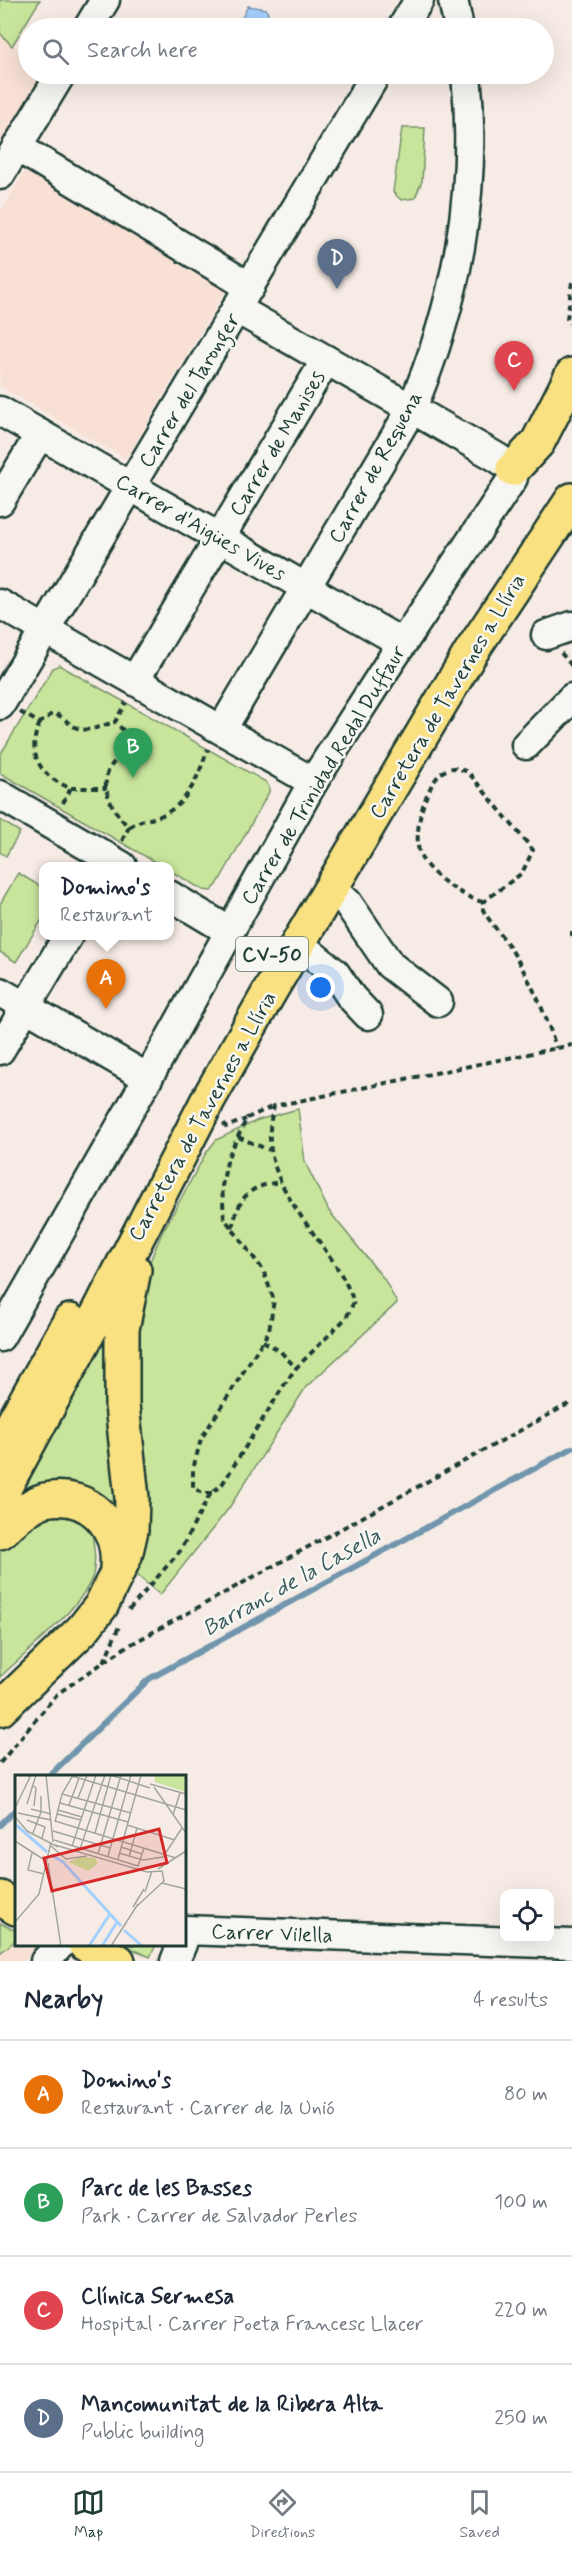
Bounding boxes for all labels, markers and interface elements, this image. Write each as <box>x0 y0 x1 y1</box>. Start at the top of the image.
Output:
search box <box>18 18 554 84</box>
icon: search <box>39 35 72 68</box>
text: Search here <box>87 37 198 65</box>
pin: D <box>318 240 356 289</box>
street label: Carrer del Taronger <box>133 308 249 474</box>
pin: C <box>494 342 534 391</box>
street label: Carrer de Manises <box>223 365 332 522</box>
street label: Carrer de Requena <box>322 386 429 549</box>
street label: Carrer d'Aigües Vives <box>110 468 291 588</box>
street label: Carretera de Tavernes a Llíria <box>363 569 532 824</box>
street label: Carrer de Trinidad Redal Duffaur <box>235 640 413 910</box>
pin: B <box>114 728 152 778</box>
popup <box>39 862 174 940</box>
text: Domino's <box>60 874 150 902</box>
text: Restaurant <box>60 902 153 929</box>
road number: CV-50 <box>236 937 308 971</box>
pin: A <box>86 960 126 1009</box>
your location <box>306 973 335 1002</box>
street label: Carretera de Tavernes a Llíria <box>122 986 283 1246</box>
water label: Barranc de la Casella <box>198 1522 386 1643</box>
inset map <box>15 1775 186 1946</box>
map controls <box>500 1889 554 1943</box>
button: locate <box>500 1889 554 1943</box>
street label: Carrer Vilella <box>211 1918 333 1950</box>
text: Nearby <box>24 1983 103 2017</box>
text: 4 results <box>473 1987 548 2014</box>
text: Domino's <box>81 2067 171 2095</box>
text: A <box>37 2081 50 2108</box>
text: 80 m <box>504 2081 548 2108</box>
text: Restaurant · Carrer de la Unió <box>81 2095 335 2122</box>
text: Parc de les Basses <box>81 2175 252 2203</box>
text: B <box>37 2189 50 2216</box>
text: 100 m <box>494 2189 548 2216</box>
text: Park · Carrer de Salvador Perles <box>81 2203 357 2230</box>
text: Clínica Sermesa <box>81 2283 234 2311</box>
text: C <box>36 2297 51 2324</box>
text: 220 m <box>494 2297 548 2324</box>
text: Hospital · Carrer Poeta Francesc Llacer <box>81 2311 423 2338</box>
text: Mancomunitat de la Ribera Alta <box>81 2391 383 2419</box>
text: D <box>37 2405 50 2432</box>
text: 250 m <box>494 2405 548 2432</box>
text: Public building <box>81 2419 204 2446</box>
tab: Map <box>72 2486 105 2543</box>
tab: Directions <box>249 2486 315 2543</box>
tab: Saved <box>459 2486 500 2543</box>

